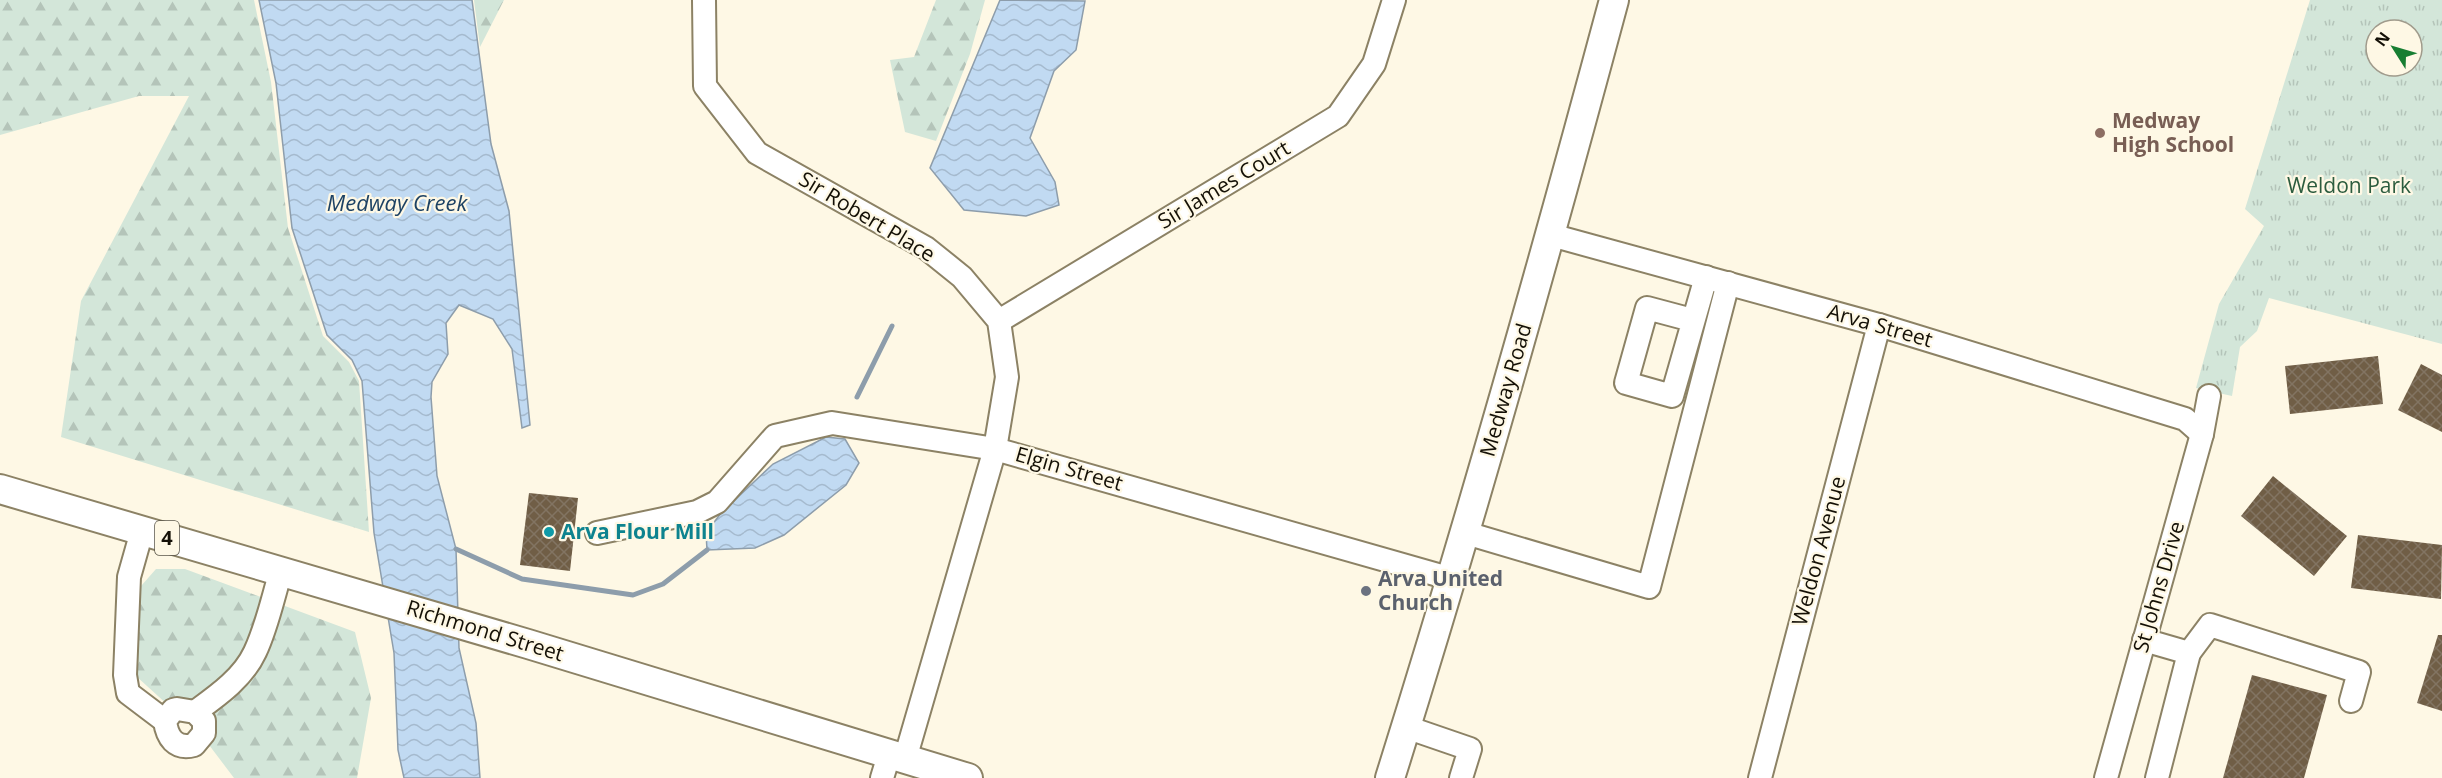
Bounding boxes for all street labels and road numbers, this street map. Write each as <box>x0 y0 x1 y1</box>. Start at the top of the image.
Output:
street label: Sir James Court <box>1152 134 1295 235</box>
street label: Sir Robert Place <box>794 164 941 268</box>
street label: Arva Street <box>1824 297 1936 353</box>
street label: Medway Road <box>1473 320 1537 460</box>
street label: Elgin Street <box>1012 439 1126 497</box>
street label: Weldon Avenue <box>1785 473 1851 628</box>
street label: St Johns Drive <box>2126 518 2190 656</box>
road number: 4 <box>155 521 179 555</box>
street label: Richmond Street <box>403 593 567 667</box>

